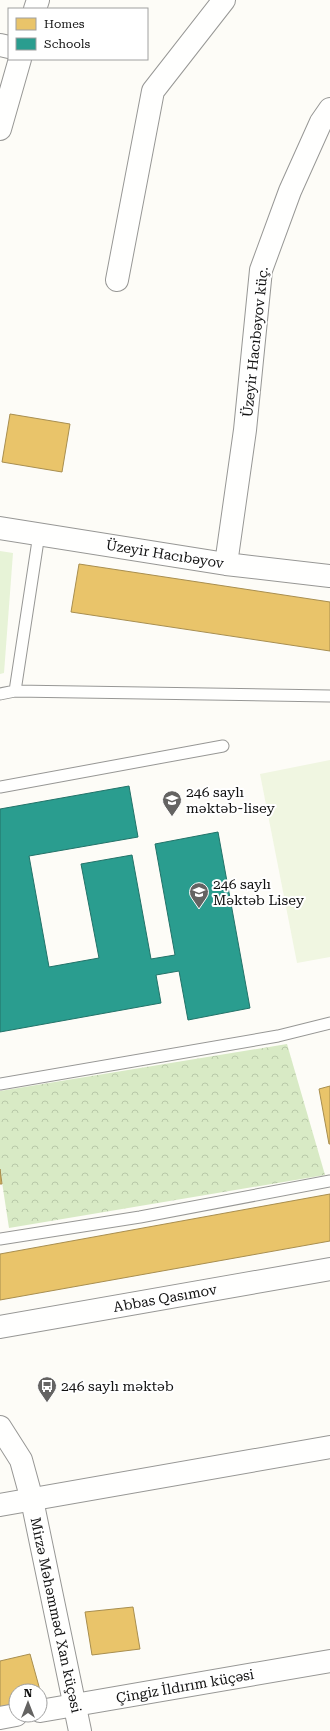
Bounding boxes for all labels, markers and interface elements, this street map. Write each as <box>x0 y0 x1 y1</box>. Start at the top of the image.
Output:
legend <box>8 8 148 60</box>
text: Homes <box>44 17 85 31</box>
text: Schools <box>44 37 91 51</box>
street label: Üzeyir Hacıbəyov küç. <box>239 266 271 418</box>
street label: Üzeyir Hacıbəyov <box>105 537 226 571</box>
place label: 246 saylı məktəb-lisey <box>186 784 275 816</box>
school or university icon: 246 saylı məktəb-lisey <box>161 789 183 817</box>
place label: 246 saylı Məktəb Lisey <box>213 876 305 908</box>
school or university icon: 246 saylı Məktəb Lisey <box>188 881 210 909</box>
street label: Abbas Qasımov <box>112 1281 219 1315</box>
bus stop icon: 246 saylı mәktәb <box>36 1375 58 1403</box>
place label: 246 saylı mәktәb <box>61 1378 174 1394</box>
street label: Mirzə Məhəmməd Xan küçəsi <box>27 1516 85 1715</box>
street label: Çingiz İldırım küçəsi <box>115 1666 256 1706</box>
north arrow <box>8 1683 48 1723</box>
text: N <box>24 1687 33 1700</box>

